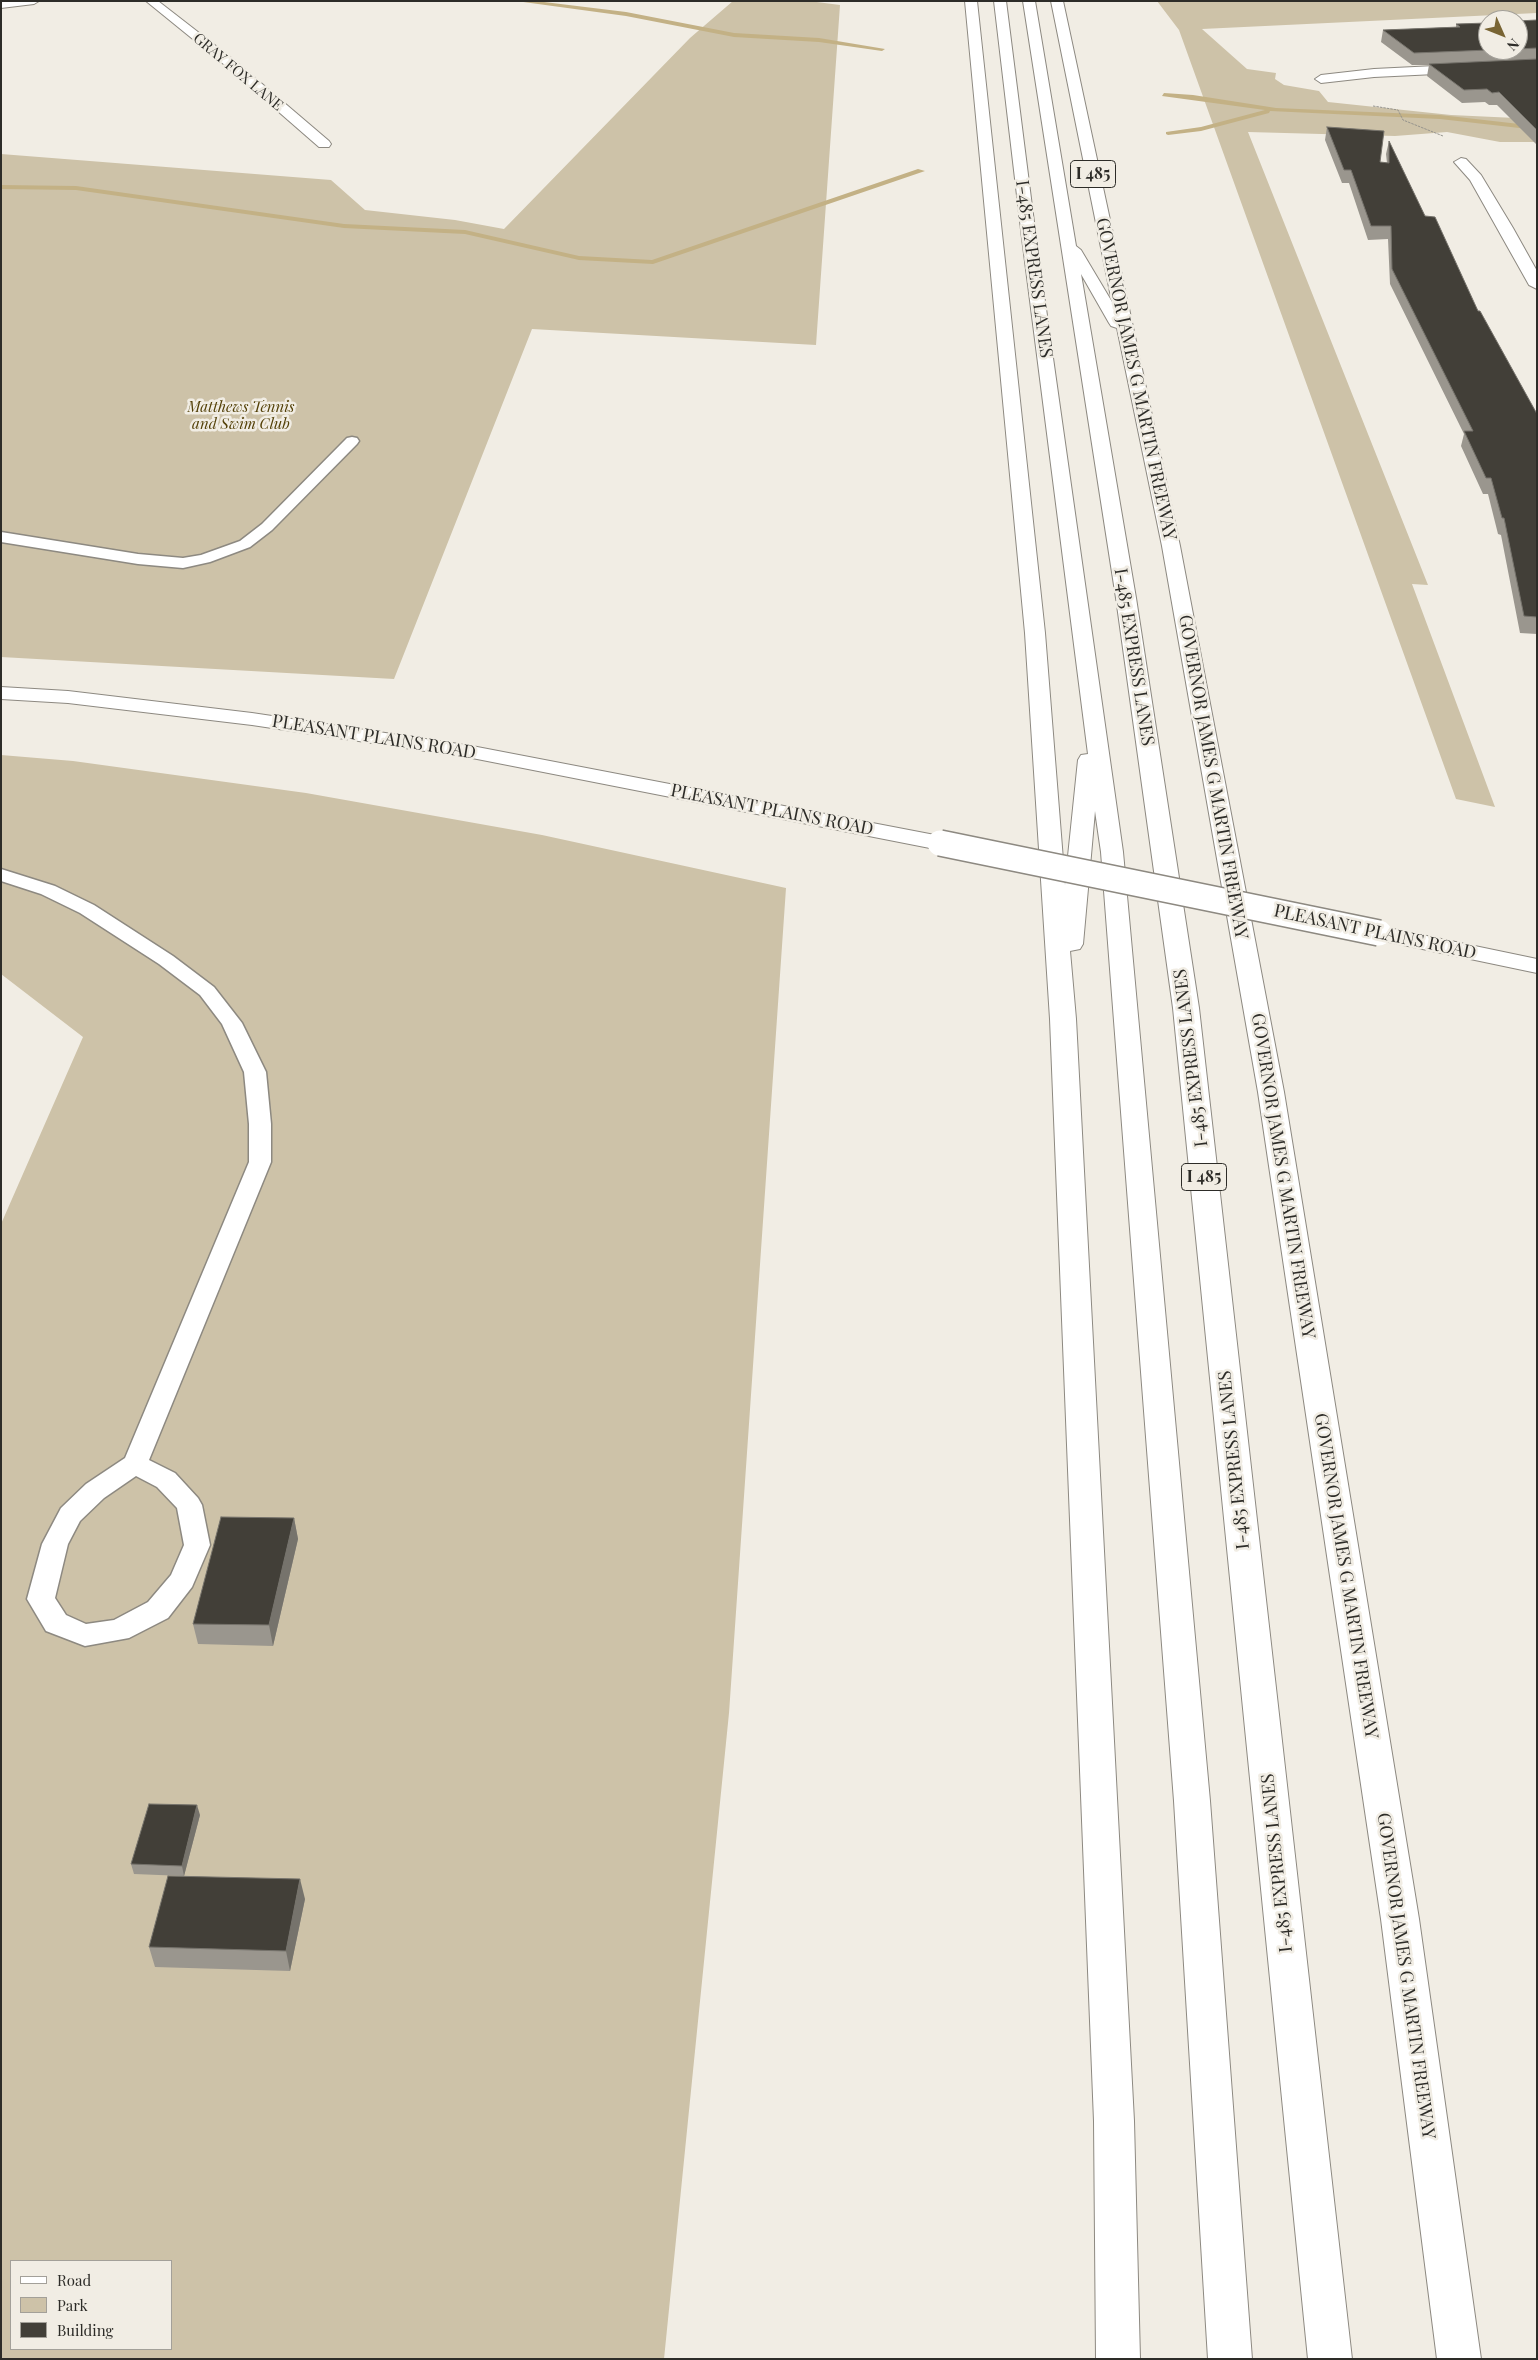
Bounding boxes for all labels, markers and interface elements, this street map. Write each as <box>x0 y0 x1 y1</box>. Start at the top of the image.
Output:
north arrow <box>1478 10 1528 60</box>
street label: GRAY FOX LANE <box>189 29 287 115</box>
text: N <box>1503 35 1524 55</box>
road number: I 485 <box>1070 160 1116 188</box>
street label: I-485 EXPRESS LANES <box>1011 179 1057 359</box>
street label: GOVERNOR JAMES G MARTIN FREEWAY <box>1091 216 1181 542</box>
park label: Matthews Tennis and Swim Club <box>188 398 294 433</box>
street label: I-485 EXPRESS LANES <box>1109 567 1159 747</box>
street label: GOVERNOR JAMES G MARTIN FREEWAY <box>1174 613 1252 941</box>
street label: PLEASANT PLAINS ROAD <box>270 710 478 764</box>
street label: PLEASANT PLAINS ROAD <box>669 780 875 840</box>
street label: PLEASANT PLAINS ROAD <box>1272 900 1478 964</box>
street label: I-485 EXPRESS LANES <box>1169 968 1213 1148</box>
street label: GOVERNOR JAMES G MARTIN FREEWAY <box>1247 1012 1319 1340</box>
road number: I 485 <box>1182 1164 1226 1190</box>
street label: I-485 EXPRESS LANES <box>1214 1370 1254 1550</box>
street label: GOVERNOR JAMES G MARTIN FREEWAY <box>1310 1412 1382 1740</box>
street label: I-485 EXPRESS LANES <box>1257 1773 1297 1953</box>
street label: GOVERNOR JAMES G MARTIN FREEWAY <box>1372 1812 1440 2140</box>
legend <box>10 2260 172 2350</box>
text: Road <box>57 2270 91 2290</box>
text: Park <box>57 2295 88 2315</box>
text: Building <box>57 2320 113 2340</box>

